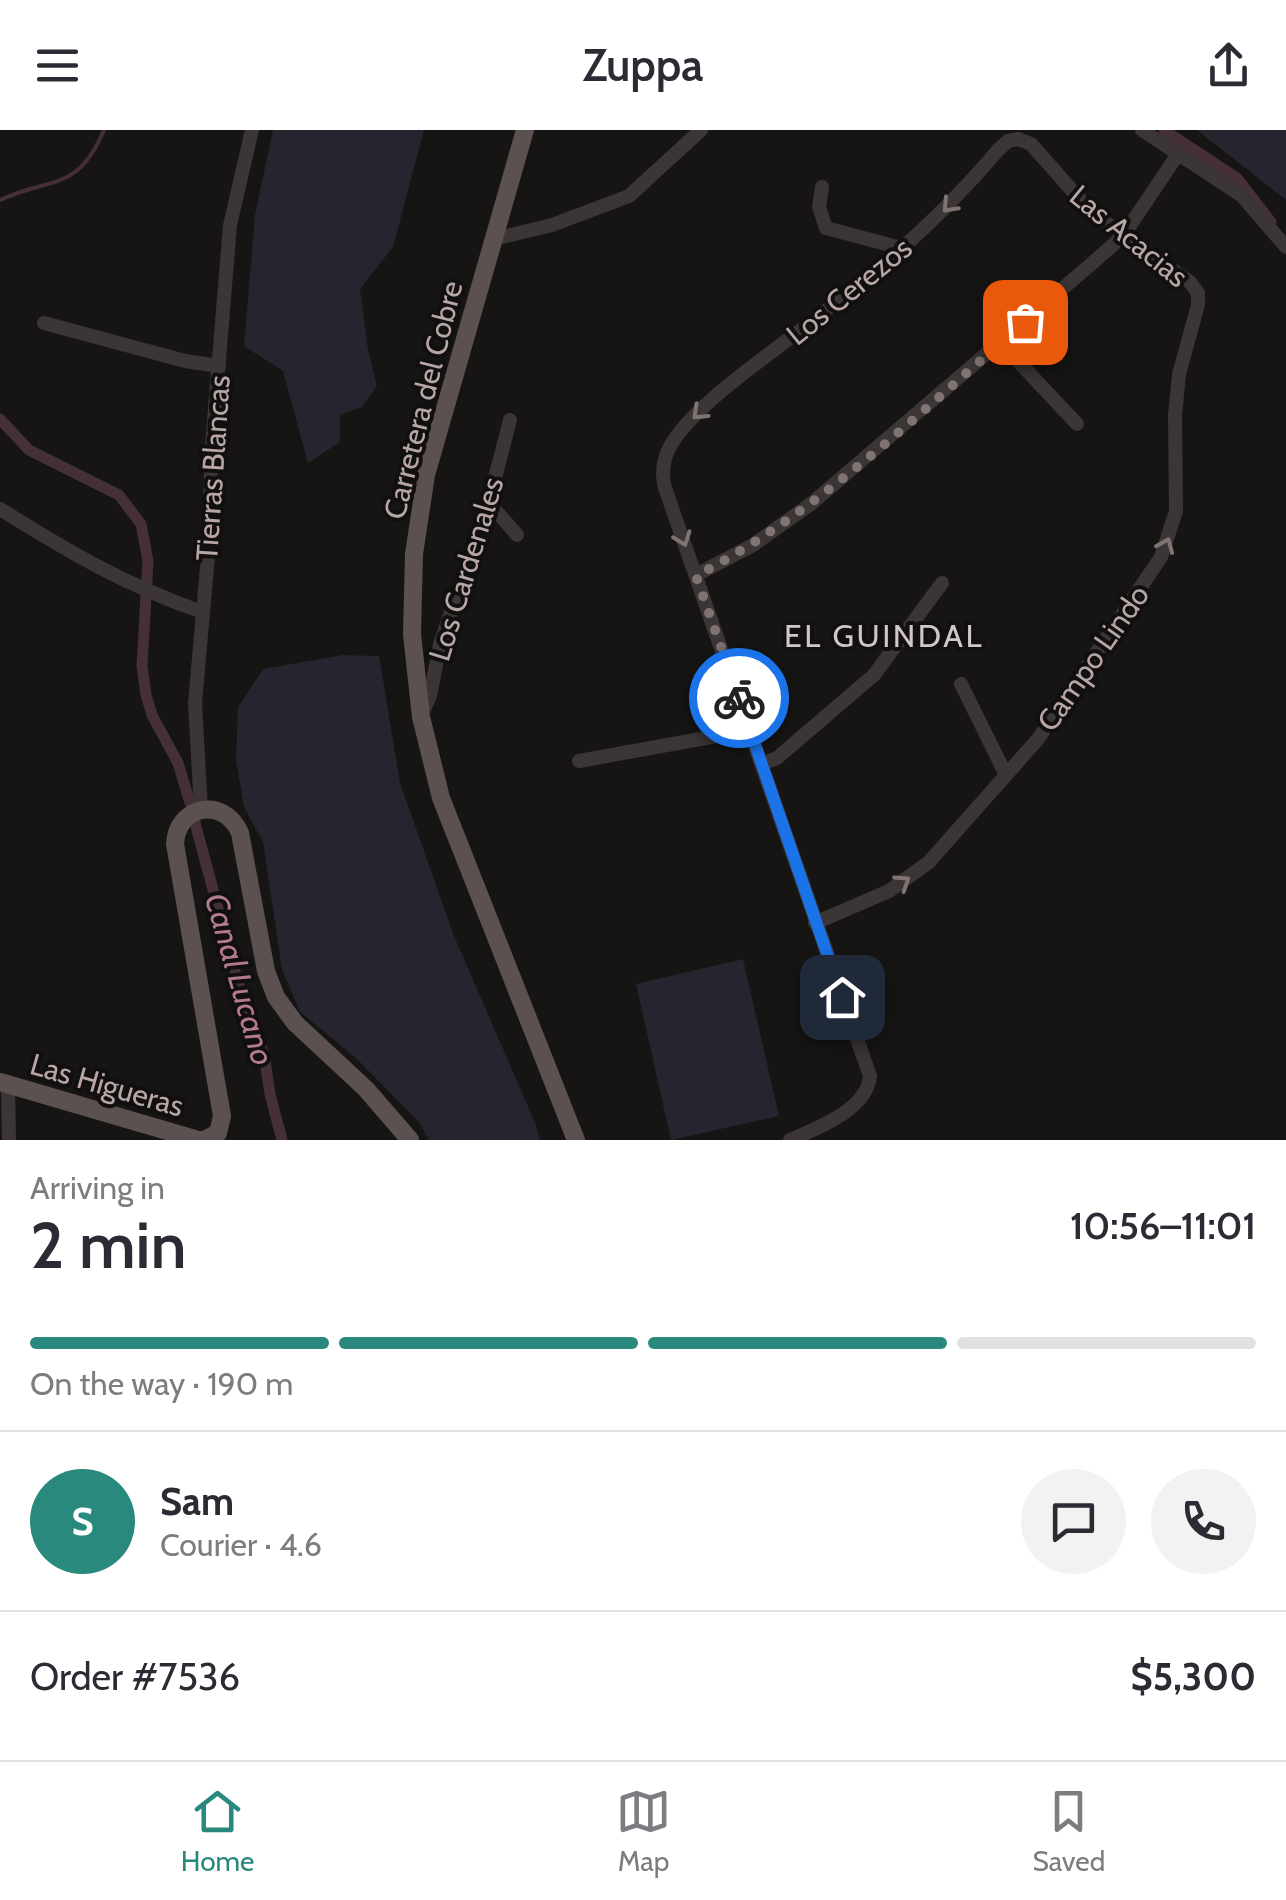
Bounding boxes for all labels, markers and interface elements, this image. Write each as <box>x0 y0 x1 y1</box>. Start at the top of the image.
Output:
icon: menu <box>30 38 85 93</box>
text: Zuppa <box>583 38 703 92</box>
icon: share <box>1201 38 1256 93</box>
street label: Las Acacias <box>1062 177 1196 295</box>
one-way arrow <box>943 194 961 212</box>
street label: Los Cerezos <box>779 229 919 353</box>
street label: Carretera del Cobre <box>376 277 470 523</box>
pin <box>983 280 1068 365</box>
icon: bag <box>998 295 1053 350</box>
street label: Tierras Blancas <box>188 374 238 562</box>
one-way arrow <box>693 401 711 419</box>
street label: Los Cardenales <box>420 473 512 665</box>
one-way arrow <box>671 530 692 547</box>
one-way arrow <box>1154 537 1174 555</box>
street label: Campo Lindo <box>1029 578 1157 738</box>
district label: EL GUINDAL <box>784 616 984 655</box>
courier <box>689 648 789 748</box>
icon: bike <box>712 671 767 726</box>
one-way arrow <box>893 875 911 894</box>
water label: Canal Lucano <box>197 889 283 1069</box>
pin <box>800 955 885 1040</box>
icon: home <box>815 970 870 1025</box>
street label: Las Higueras <box>26 1045 188 1125</box>
text: Arriving in <box>30 1168 165 1207</box>
text: 10:56–11:01 <box>1070 1202 1256 1249</box>
text: 2 min <box>30 1205 187 1284</box>
text: On the way · 190 m <box>30 1364 293 1403</box>
button: chat <box>1021 1469 1126 1574</box>
button: phone <box>1151 1469 1256 1574</box>
text: Sam <box>160 1478 234 1525</box>
text: S <box>71 1498 94 1545</box>
text: Courier · 4.6 <box>160 1525 322 1564</box>
text: Order #7536 <box>30 1653 240 1700</box>
text: $5,300 <box>1131 1653 1256 1700</box>
tab: Home <box>181 1784 254 1878</box>
tab: Map <box>616 1784 671 1878</box>
tab: Saved <box>1033 1784 1105 1878</box>

